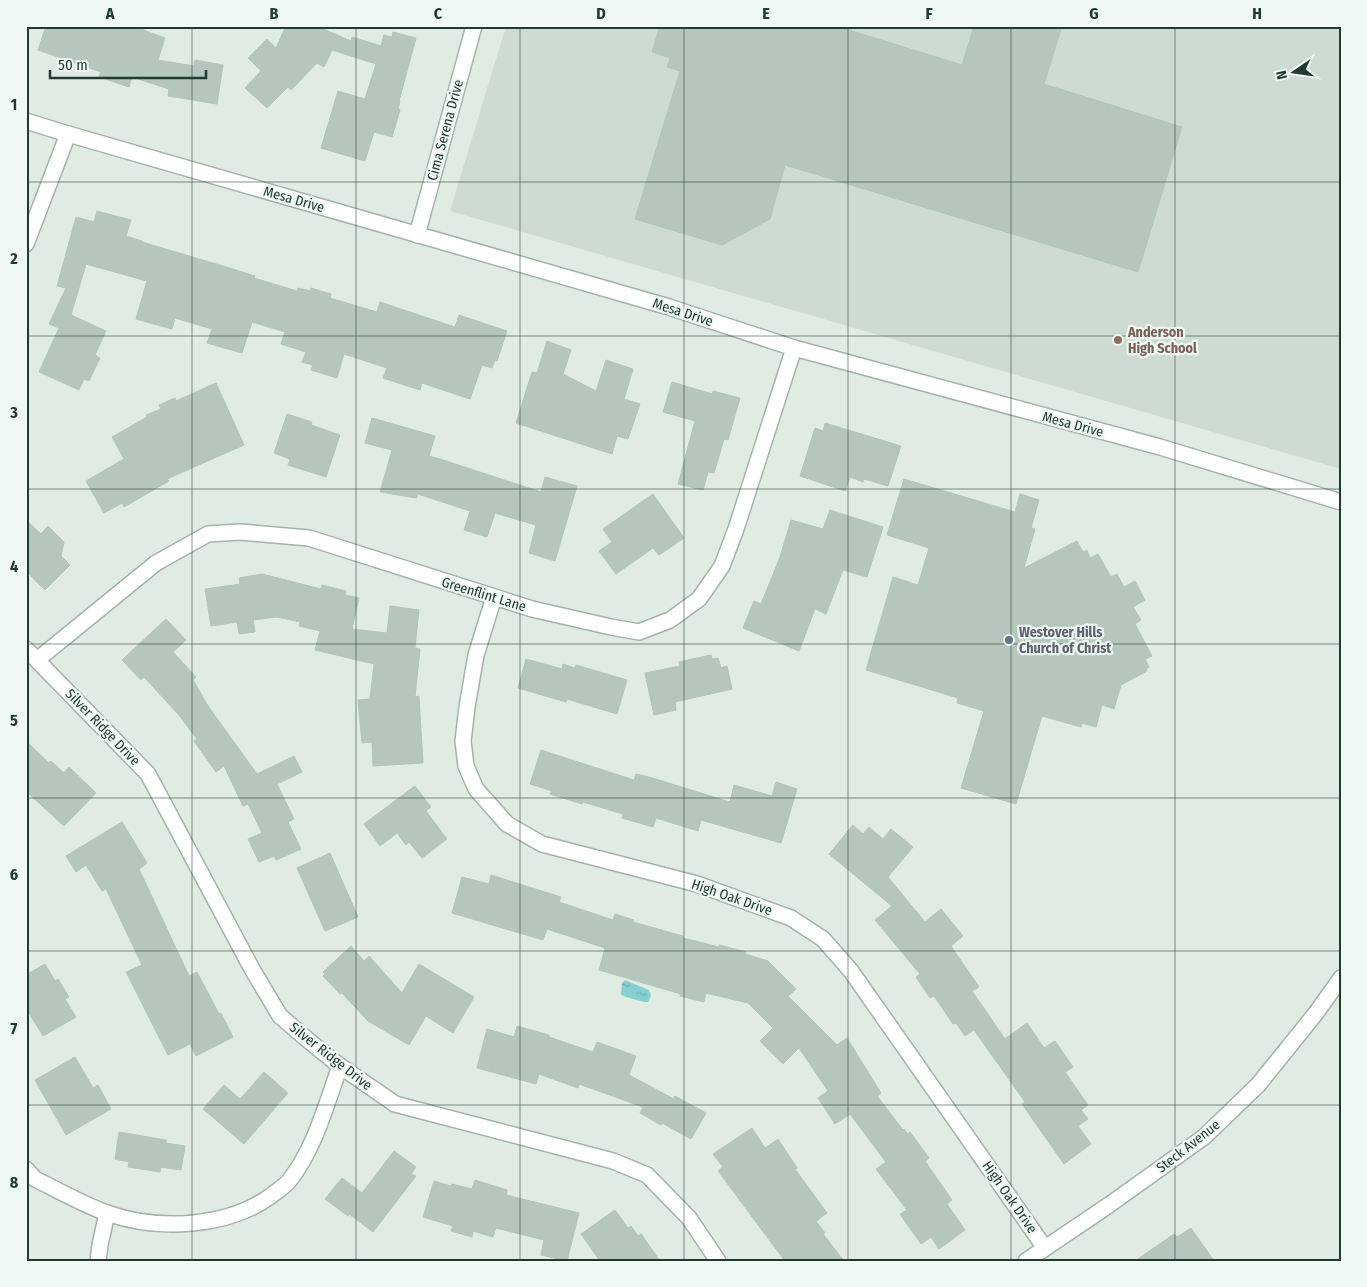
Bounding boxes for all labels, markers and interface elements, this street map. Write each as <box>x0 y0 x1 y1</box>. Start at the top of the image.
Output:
text: A <box>105 4 115 23</box>
text: B <box>270 4 279 23</box>
text: C <box>434 4 443 23</box>
text: D <box>596 4 606 23</box>
text: E <box>762 4 770 23</box>
text: F <box>925 4 933 23</box>
text: G <box>1089 4 1099 23</box>
text: H <box>1252 4 1262 23</box>
scale bar <box>50 48 206 80</box>
north arrow <box>1270 48 1320 98</box>
text: 50 m <box>58 56 88 74</box>
text: N <box>1273 69 1291 81</box>
street label: Cima Serena Drive <box>424 78 467 183</box>
text: 1 <box>11 95 17 114</box>
street label: Mesa Drive <box>261 183 326 216</box>
text: 2 <box>9 249 18 268</box>
street label: Mesa Drive <box>650 295 715 330</box>
place label: Anderson High School <box>1127 324 1197 357</box>
marker: Anderson High School <box>1112 334 1124 346</box>
text: 3 <box>9 403 18 422</box>
street label: Mesa Drive <box>1040 408 1105 441</box>
text: 4 <box>10 557 18 576</box>
street label: Greenflint Lane <box>440 574 528 615</box>
place label: Westover Hills Church of Christ <box>1019 624 1112 657</box>
marker: Westover Hills Church of Christ <box>1003 634 1015 646</box>
street label: Silver Ridge Drive <box>62 685 144 769</box>
text: 5 <box>10 711 18 730</box>
text: 6 <box>10 865 18 884</box>
street label: High Oak Drive <box>689 876 774 919</box>
text: 7 <box>11 1019 18 1038</box>
street label: Silver Ridge Drive <box>286 1019 375 1094</box>
street label: Steck Avenue <box>1153 1116 1224 1177</box>
street label: High Oak Drive <box>978 1158 1041 1237</box>
text: 8 <box>10 1173 19 1192</box>

